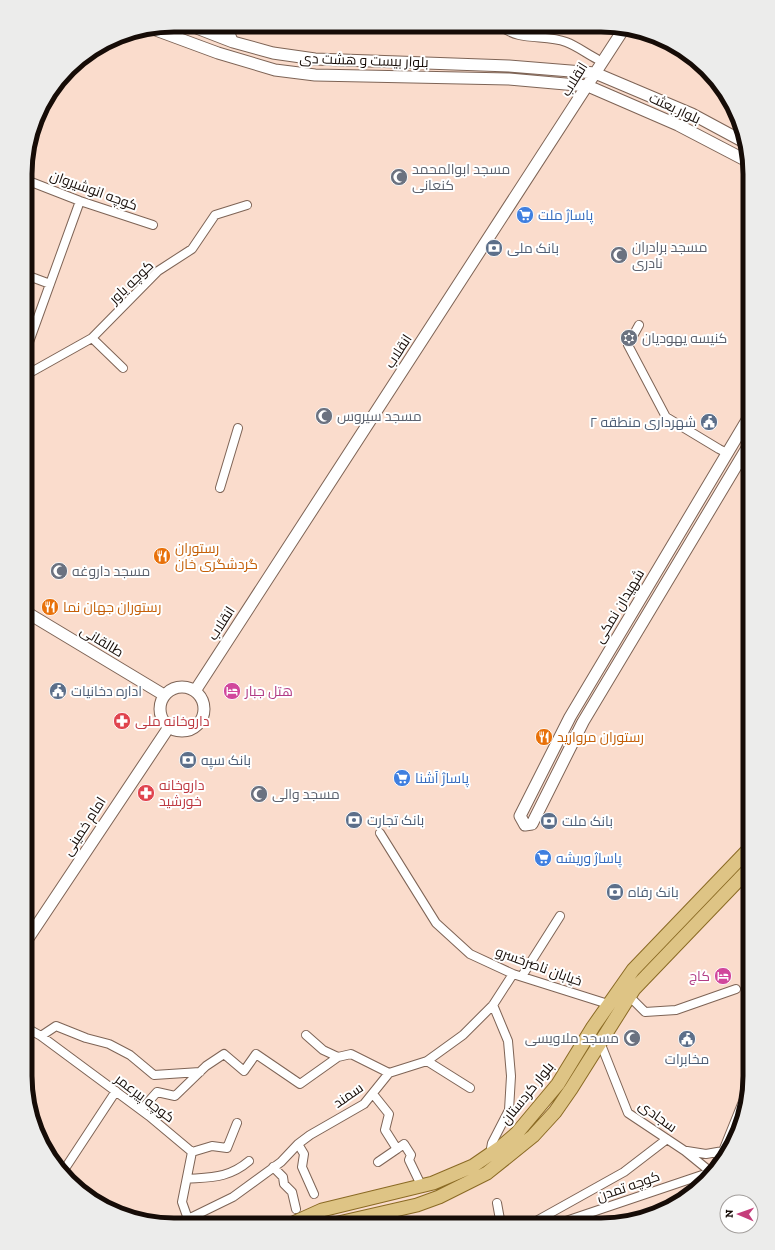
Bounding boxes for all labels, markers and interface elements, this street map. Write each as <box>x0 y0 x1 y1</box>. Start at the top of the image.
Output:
street label: بلوار بیست و هشت دی <box>299 50 429 71</box>
street label: انقلاب <box>557 59 591 99</box>
street label: بلوار بعثت <box>646 89 703 128</box>
place label: مسجد ابوالمحمد کنعانی <box>412 161 510 194</box>
street label: کوچه انوشیروان <box>47 167 140 215</box>
mosque icon: مسجد ابوالمحمد کنعانی <box>389 167 409 187</box>
supermarket icon: پاساژ ملت <box>515 205 535 225</box>
place label: پاساژ ملت <box>538 207 593 225</box>
bank icon: بانک ملی <box>484 238 504 258</box>
place label: مسجد برادران نادری <box>632 239 707 272</box>
place label: بانک ملی <box>507 240 559 257</box>
mosque icon: مسجد برادران نادری <box>609 245 629 265</box>
street label: کوچه یاور <box>105 257 158 309</box>
synagogue icon: کنیسه یهودیان <box>619 328 639 348</box>
place label: کنیسه یهودیان <box>642 330 727 347</box>
street label: انقلاب <box>381 331 416 371</box>
mosque icon: مسجد سیروس <box>314 406 334 426</box>
place label: مسجد سیروس <box>337 408 422 425</box>
public building icon: شهرداری منطقه ۲ <box>699 412 719 432</box>
place label: شهرداری منطقه ۲ <box>590 414 696 431</box>
place label: رستوران گردشگری خان <box>175 540 258 573</box>
restaurant icon: رستوران گردشگری خان <box>152 546 172 566</box>
mosque icon: مسجد داروغه <box>49 561 69 581</box>
place label: مسجد داروغه <box>72 563 150 580</box>
street label: شهیدان نمکی <box>591 566 648 646</box>
restaurant icon: رستوران جهان نما <box>40 597 60 617</box>
place label: رستوران جهان نما <box>63 599 161 616</box>
street label: انقلاب <box>204 603 239 643</box>
street label: طالقانی <box>77 622 127 661</box>
public building icon: اداره دخانیات <box>48 681 68 701</box>
hotel icon: هتل جبار <box>222 681 242 701</box>
place label: اداره دخانیات <box>71 683 142 700</box>
place label: هتل جبار <box>244 683 293 700</box>
pharmacy icon: داروخانه ملی <box>112 711 132 731</box>
place label: داروخانه ملی <box>135 713 209 730</box>
restaurant icon: رستوران مروارید <box>534 727 554 747</box>
place label: رستوران مروارید <box>557 729 644 746</box>
bank icon: بانک سپه <box>178 750 198 770</box>
place label: بانک سپه <box>201 752 251 770</box>
supermarket icon: پاساژ آشنا <box>392 768 412 788</box>
place label: پاساژ آشنا <box>415 770 469 788</box>
place label: داروخانه خورشید <box>159 777 205 810</box>
pharmacy icon: داروخانه خورشید <box>136 783 156 803</box>
mosque icon: مسجد والی <box>249 784 269 804</box>
place label: مسجد والی <box>272 786 340 803</box>
street label: امام خمینی <box>59 794 111 859</box>
bank icon: بانک تجارت <box>344 810 364 830</box>
bank icon: بانک ملت <box>539 811 559 831</box>
place label: بانک تجارت <box>367 812 424 829</box>
place label: بانک ملت <box>562 813 613 830</box>
supermarket icon: پاساژ وریشه <box>533 848 553 868</box>
place label: پاساژ وریشه <box>556 850 622 868</box>
bank icon: بانک رفاه <box>605 882 625 902</box>
place label: بانک رفاه <box>628 884 679 901</box>
street label: خیابان ناصرخسرو <box>493 943 584 990</box>
hotel icon: کاج <box>713 966 733 986</box>
place label: کاج <box>689 968 710 985</box>
mosque icon: مسجد ملاویسی <box>622 1028 642 1048</box>
public building icon: مخابرات <box>677 1029 697 1049</box>
place label: مسجد ملاویسی <box>525 1030 619 1047</box>
place label: مخابرات <box>665 1051 709 1068</box>
street label: بلوار کردستان <box>497 1059 558 1128</box>
street label: کوچه پیرعمر <box>110 1070 178 1127</box>
street label: سمند <box>330 1079 367 1112</box>
street label: سجادی <box>635 1097 680 1136</box>
street label: کوچه تمدن <box>594 1168 662 1206</box>
north arrow <box>719 1194 759 1234</box>
text: N <box>723 1209 736 1218</box>

